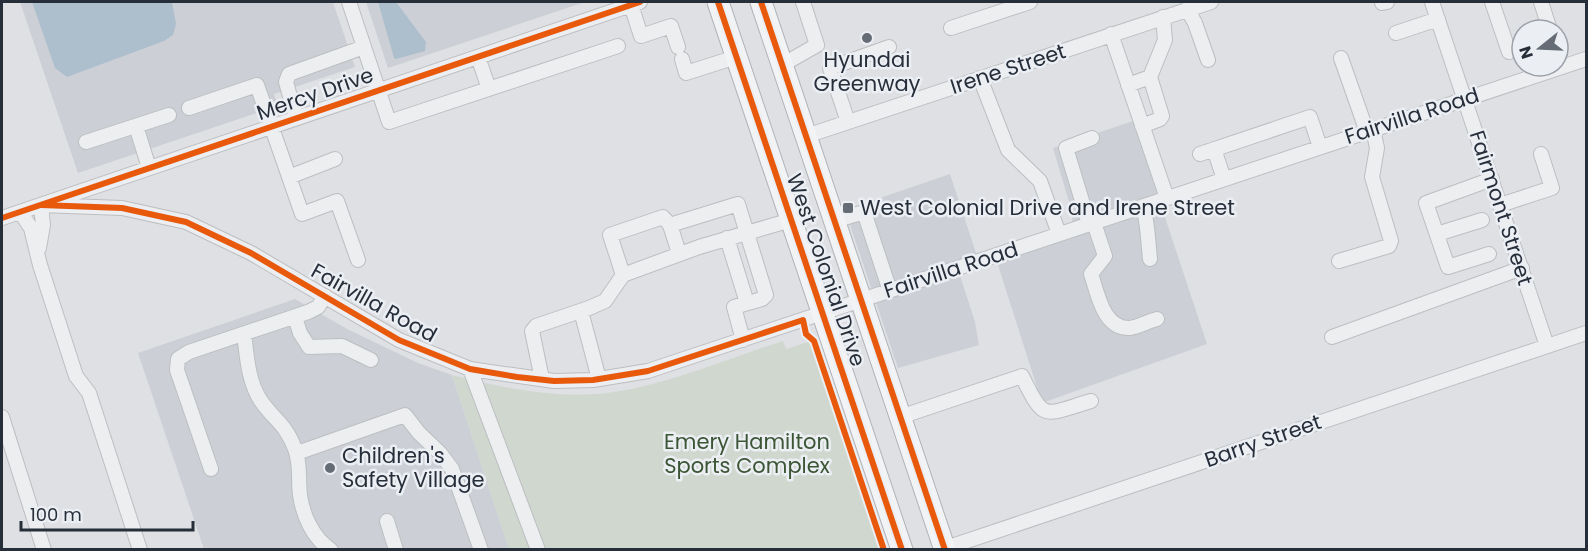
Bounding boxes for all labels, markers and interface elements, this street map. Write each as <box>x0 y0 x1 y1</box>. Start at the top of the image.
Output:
north arrow <box>1510 18 1570 78</box>
marker: Hyundai Greenway <box>860 31 874 45</box>
street label: Irene Street <box>947 36 1069 101</box>
text: N <box>1513 43 1539 62</box>
place label: Hyundai Greenway <box>814 45 921 98</box>
street label: Mercy Drive <box>253 60 377 127</box>
street label: Fairvilla Road <box>1341 80 1483 151</box>
street label: Fairmont Street <box>1463 127 1540 289</box>
street label: West Colonial Drive <box>780 170 873 370</box>
place label: West Colonial Drive and Irene Street <box>860 193 1235 222</box>
marker: West Colonial Drive and Irene Street <box>841 201 855 215</box>
street label: Fairvilla Road <box>880 234 1022 305</box>
street label: Fairvilla Road <box>306 256 442 349</box>
street label: Barry Street <box>1201 407 1325 474</box>
park label: Emery Hamilton Sports Complex <box>664 427 830 480</box>
place label: Children's Safety Village <box>342 441 485 494</box>
marker: Children's Safety Village <box>323 461 337 475</box>
scale bar <box>21 494 194 532</box>
text: 100 m <box>30 502 82 527</box>

